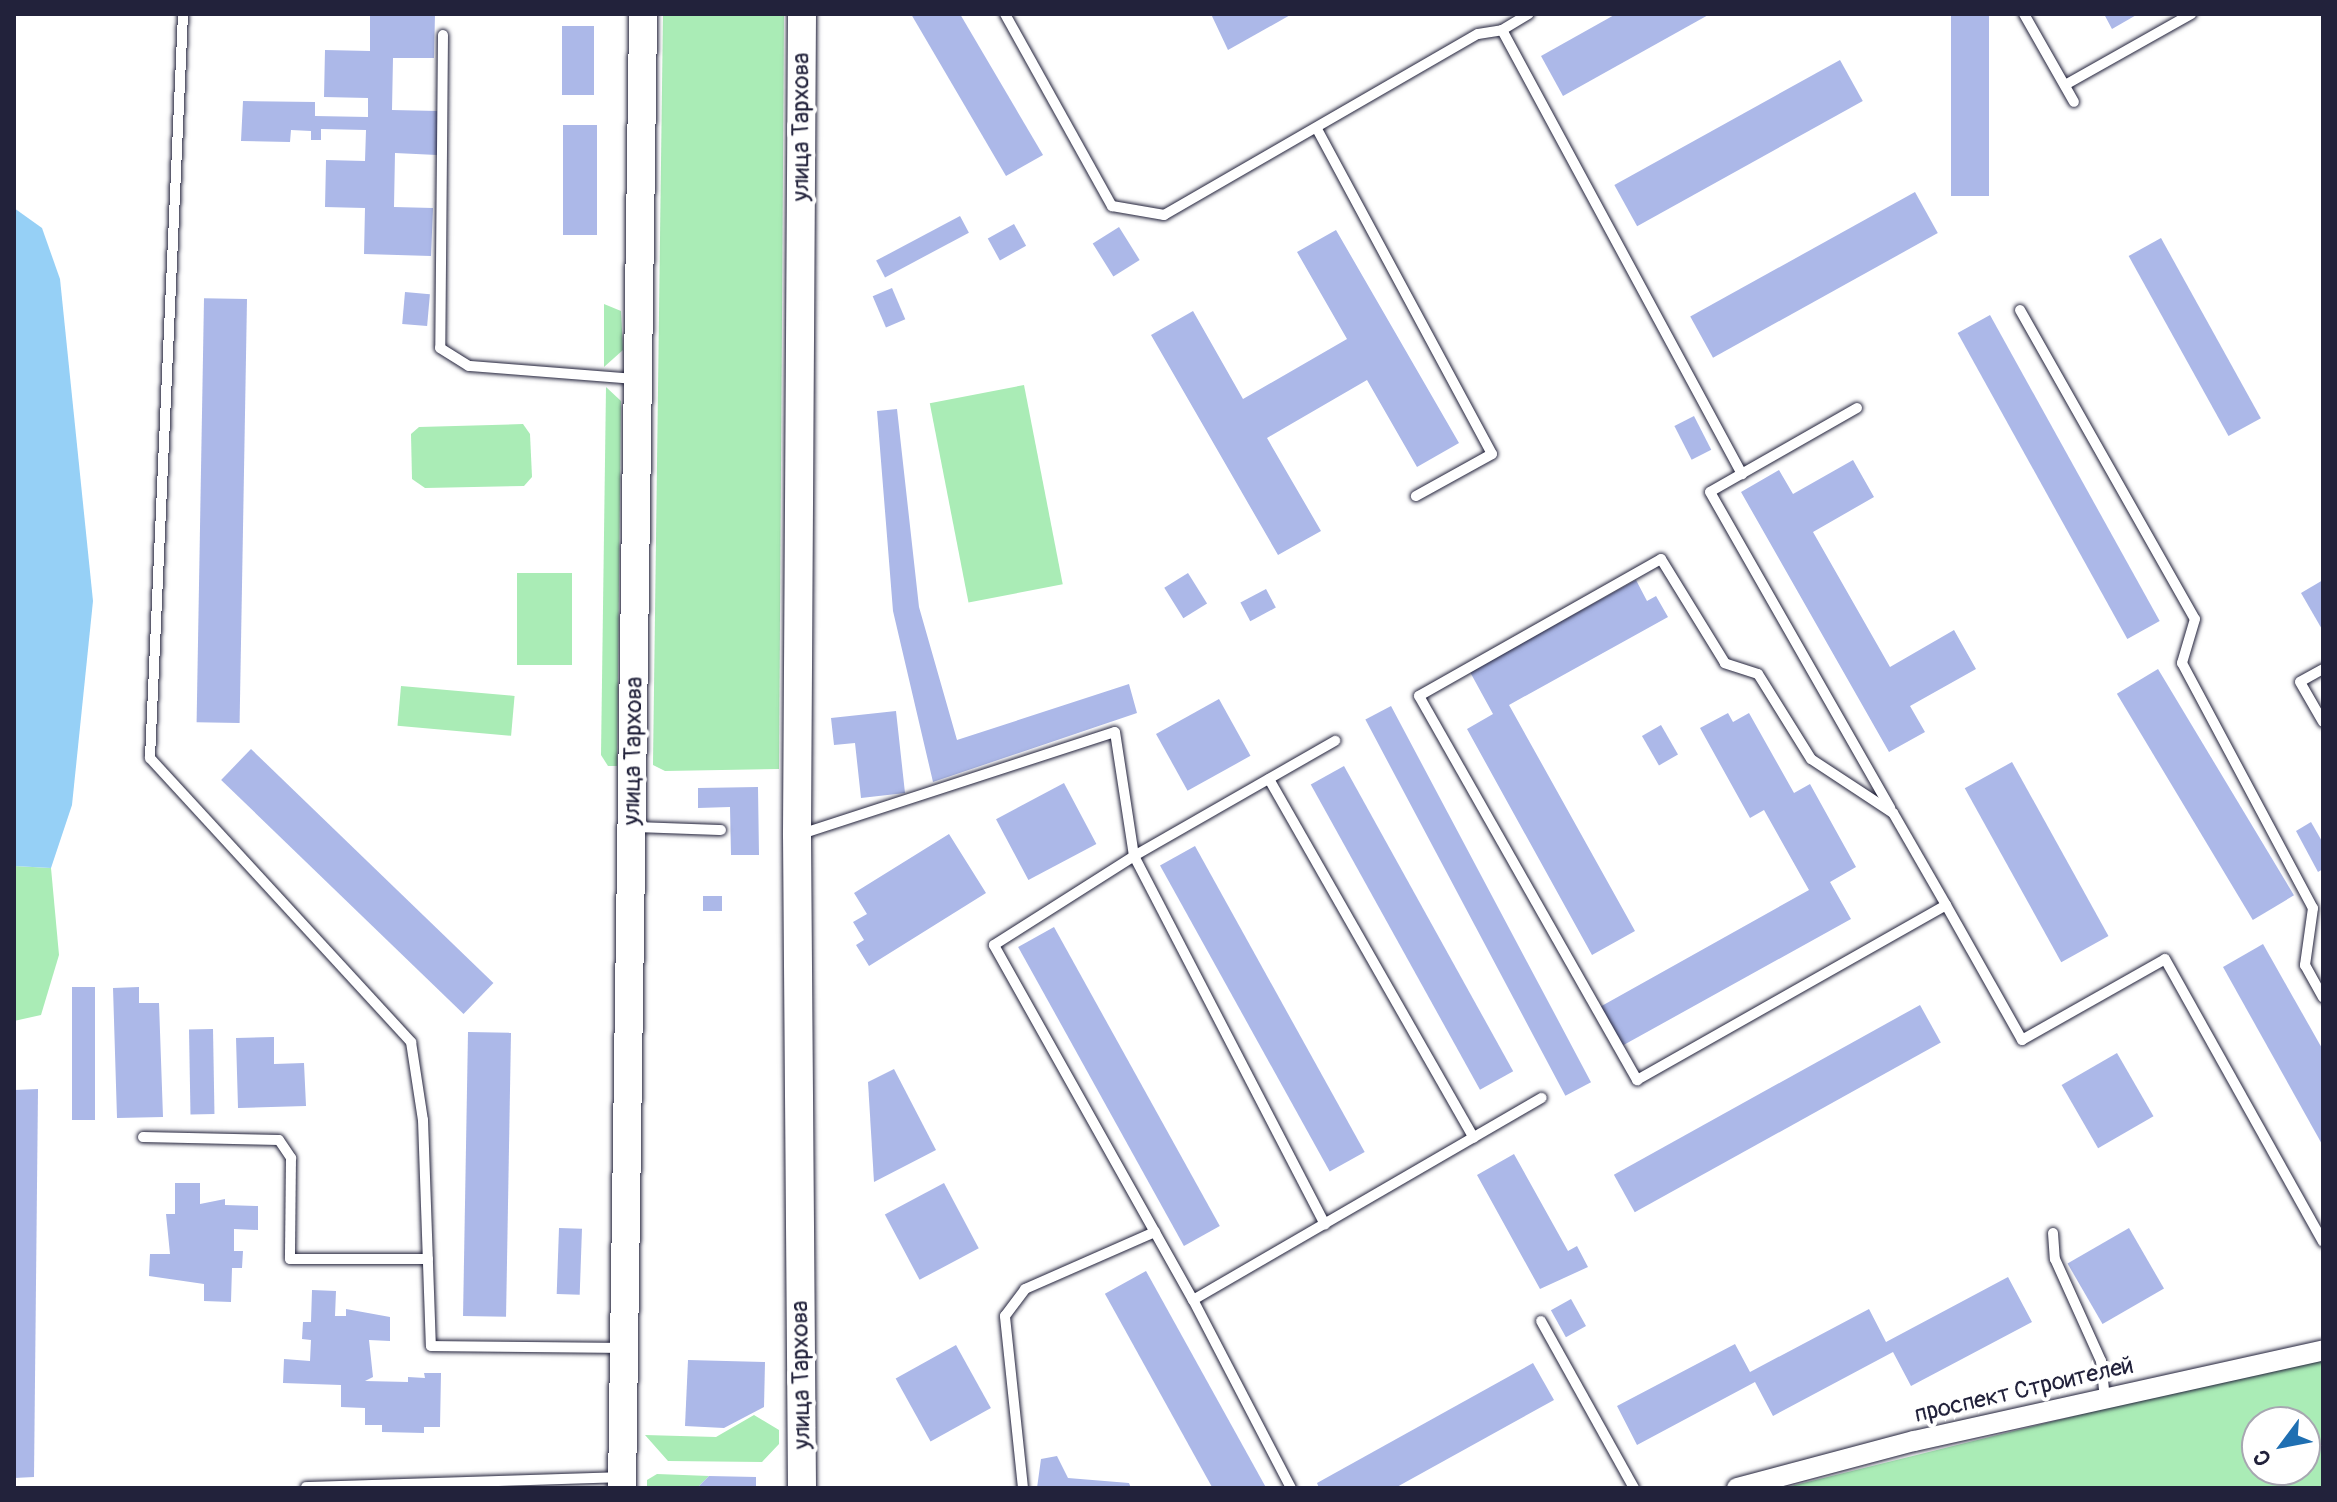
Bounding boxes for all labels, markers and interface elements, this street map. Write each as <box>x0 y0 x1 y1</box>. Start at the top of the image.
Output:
street label: улица Тархова <box>787 53 815 201</box>
street label: улица Тархова <box>617 676 649 826</box>
street label: улица Тархова <box>785 1300 817 1450</box>
street label: проспект Строителей <box>1912 1351 2136 1429</box>
north arrow <box>2241 1406 2321 1486</box>
text: С <box>2247 1444 2278 1471</box>

